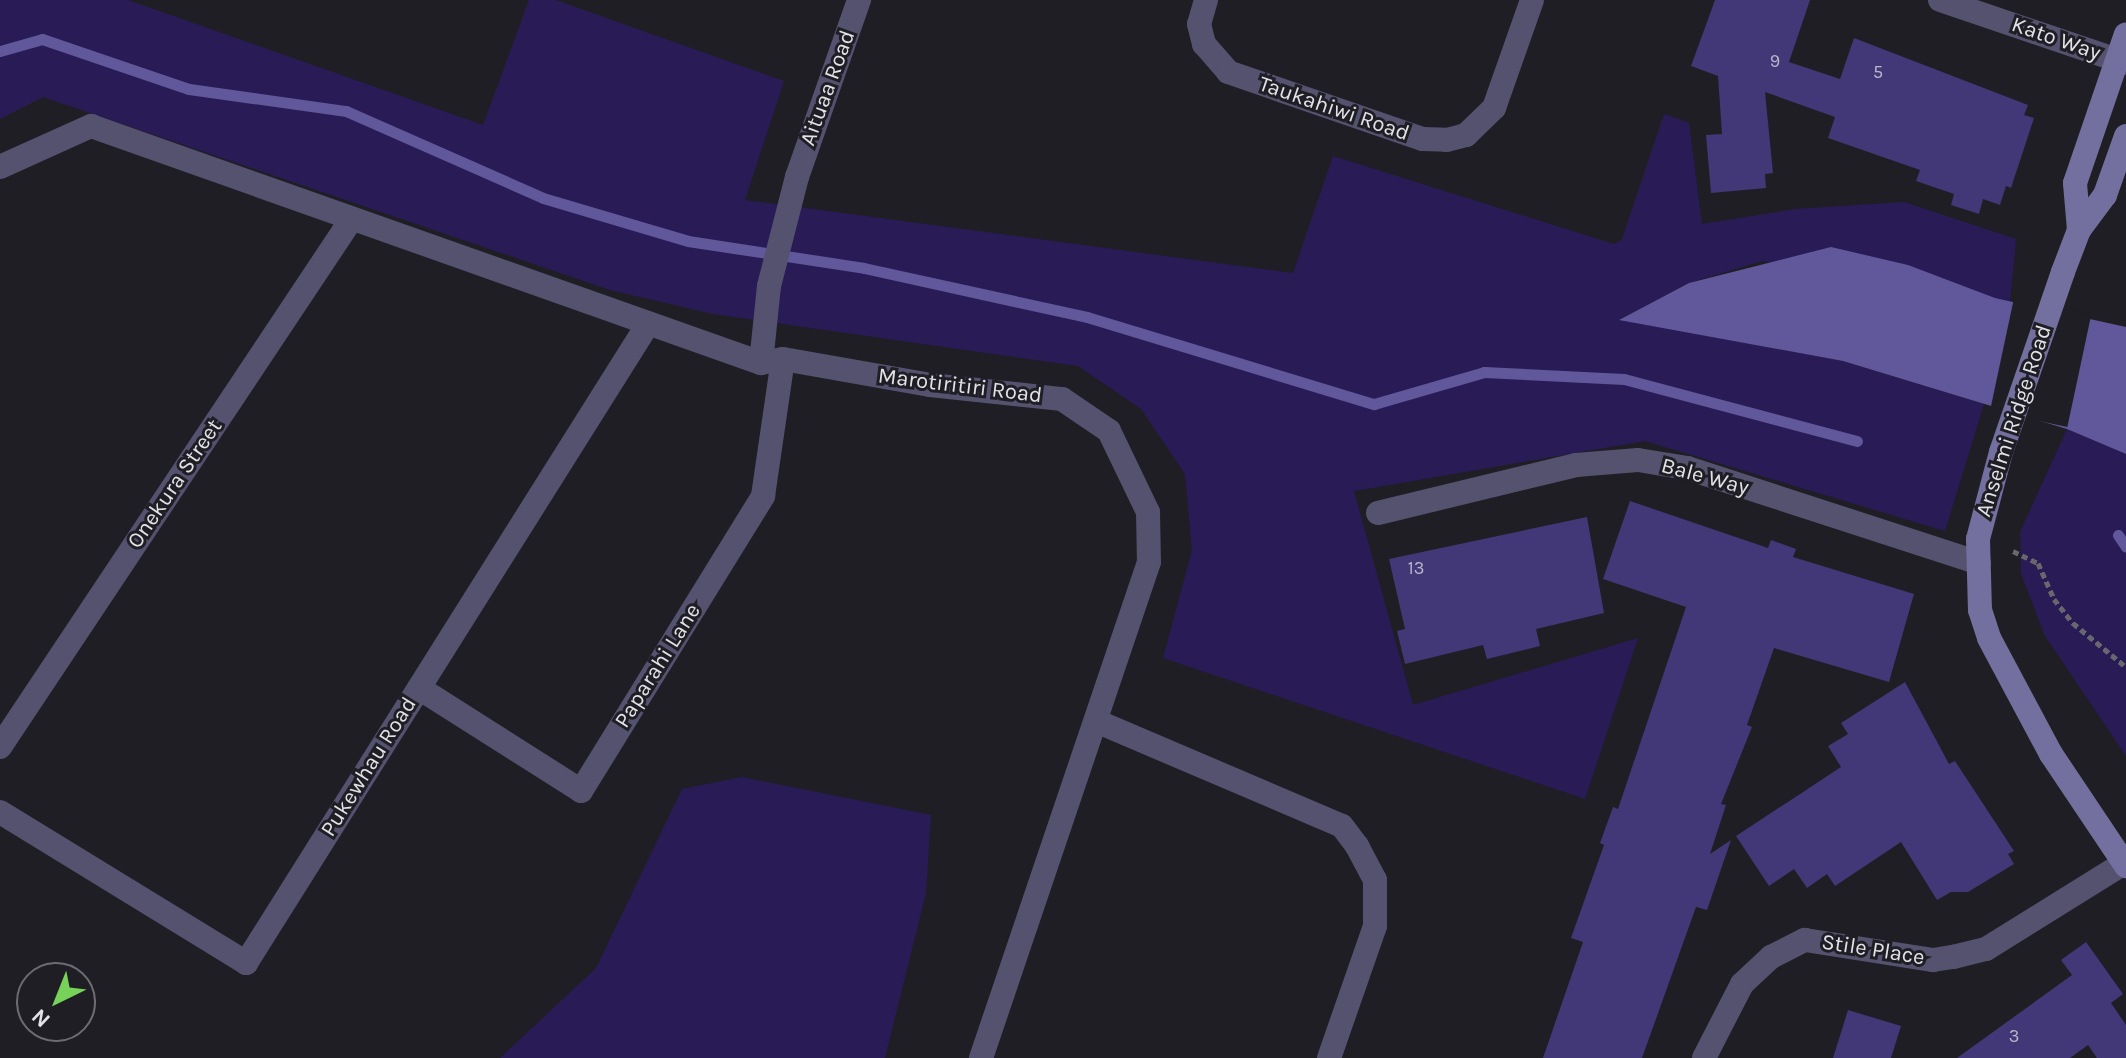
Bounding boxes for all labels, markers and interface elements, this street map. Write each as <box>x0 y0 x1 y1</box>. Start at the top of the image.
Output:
street label: Kato Way <box>2008 11 2104 67</box>
street label: Aituaa Road <box>795 27 861 149</box>
house number: 9 <box>1770 50 1780 72</box>
house number: 5 <box>1873 61 1883 83</box>
street label: Taukahiwi Road <box>1255 71 1413 147</box>
street label: Anselmi Ridge Road <box>1971 322 2057 520</box>
street label: Marotiritiri Road <box>876 363 1044 409</box>
street label: Onekura Street <box>122 414 228 554</box>
street label: Bale Way <box>1658 453 1752 501</box>
house number: 13 <box>1408 557 1424 579</box>
street label: Paparahi Lane <box>609 599 707 733</box>
street label: Pukewhau Road <box>315 692 423 842</box>
street label: Stile Place <box>1820 929 1926 971</box>
north arrow <box>16 962 96 1042</box>
text: N <box>26 1003 56 1033</box>
house number: 3 <box>2009 1025 2019 1047</box>

